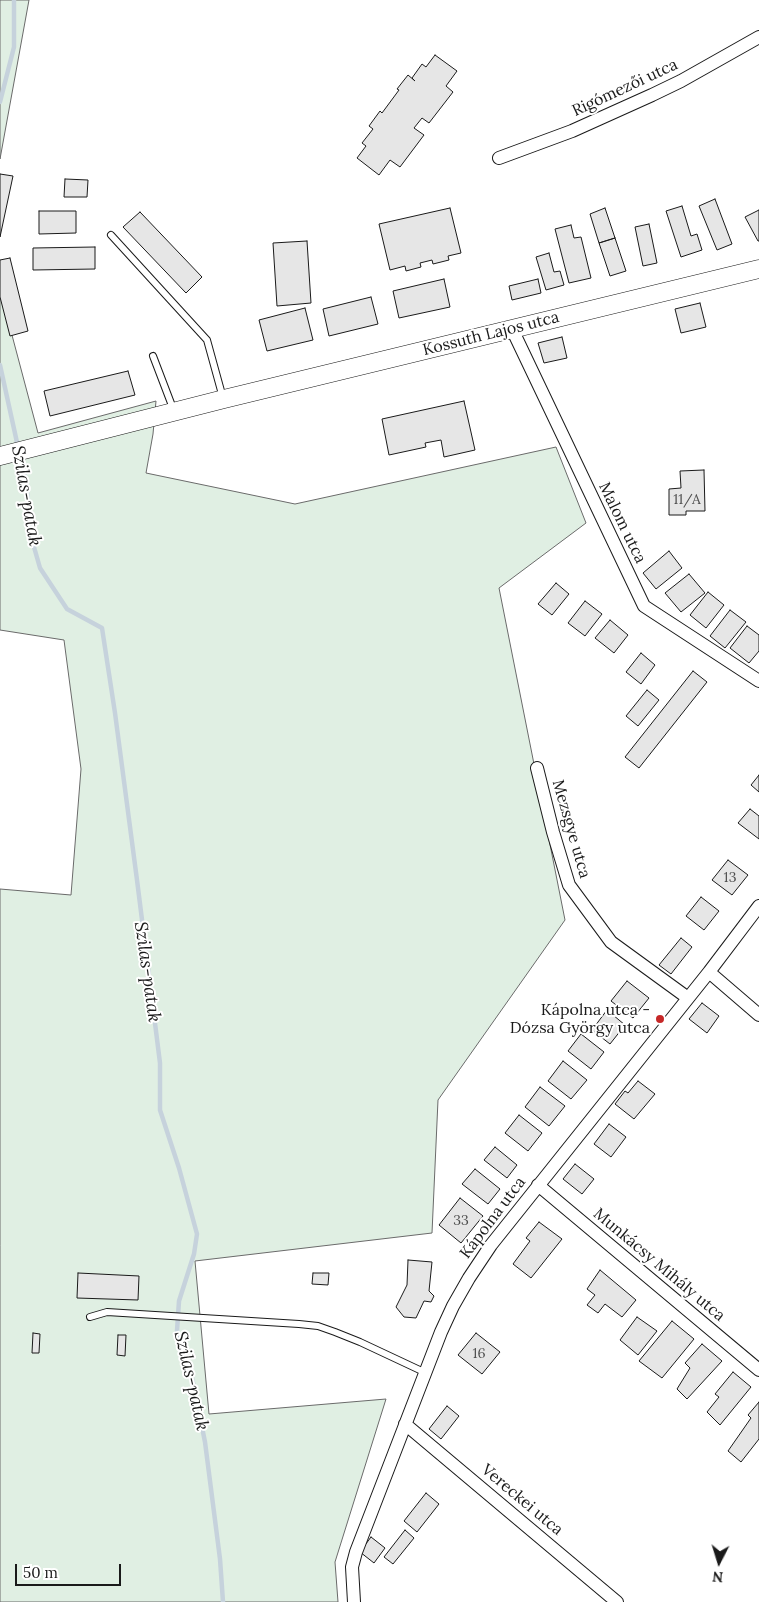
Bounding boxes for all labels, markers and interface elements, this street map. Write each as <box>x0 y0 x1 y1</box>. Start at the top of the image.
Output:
street label: Rigómezői utca <box>569 55 681 121</box>
street label: Kossuth Lajos utca <box>421 308 561 360</box>
water label: Szilas-patak <box>7 444 45 548</box>
street label: Malom utca <box>594 479 650 567</box>
house number: 11/A <box>673 492 701 508</box>
street label: Mezsgye utca <box>548 777 594 881</box>
house number: 13 <box>724 870 736 886</box>
water label: Szilas-patak <box>129 920 165 1024</box>
place label: Kápolna utca - Dózsa György utca <box>510 1000 650 1038</box>
marker: Kápolna utca - Dózsa György utca <box>654 1013 666 1025</box>
street label: Kápolna utca <box>456 1173 530 1263</box>
street label: Munkácsy Mihály utca <box>589 1204 729 1326</box>
house number: 33 <box>453 1213 469 1229</box>
water label: Szilas-patak <box>169 1329 213 1433</box>
house number: 16 <box>472 1346 486 1362</box>
street label: Vereckei utca <box>477 1460 567 1540</box>
north arrow <box>694 1537 744 1587</box>
scale bar <box>18 1554 124 1586</box>
text: 50 m <box>23 1563 58 1582</box>
text: N <box>712 1568 724 1586</box>

